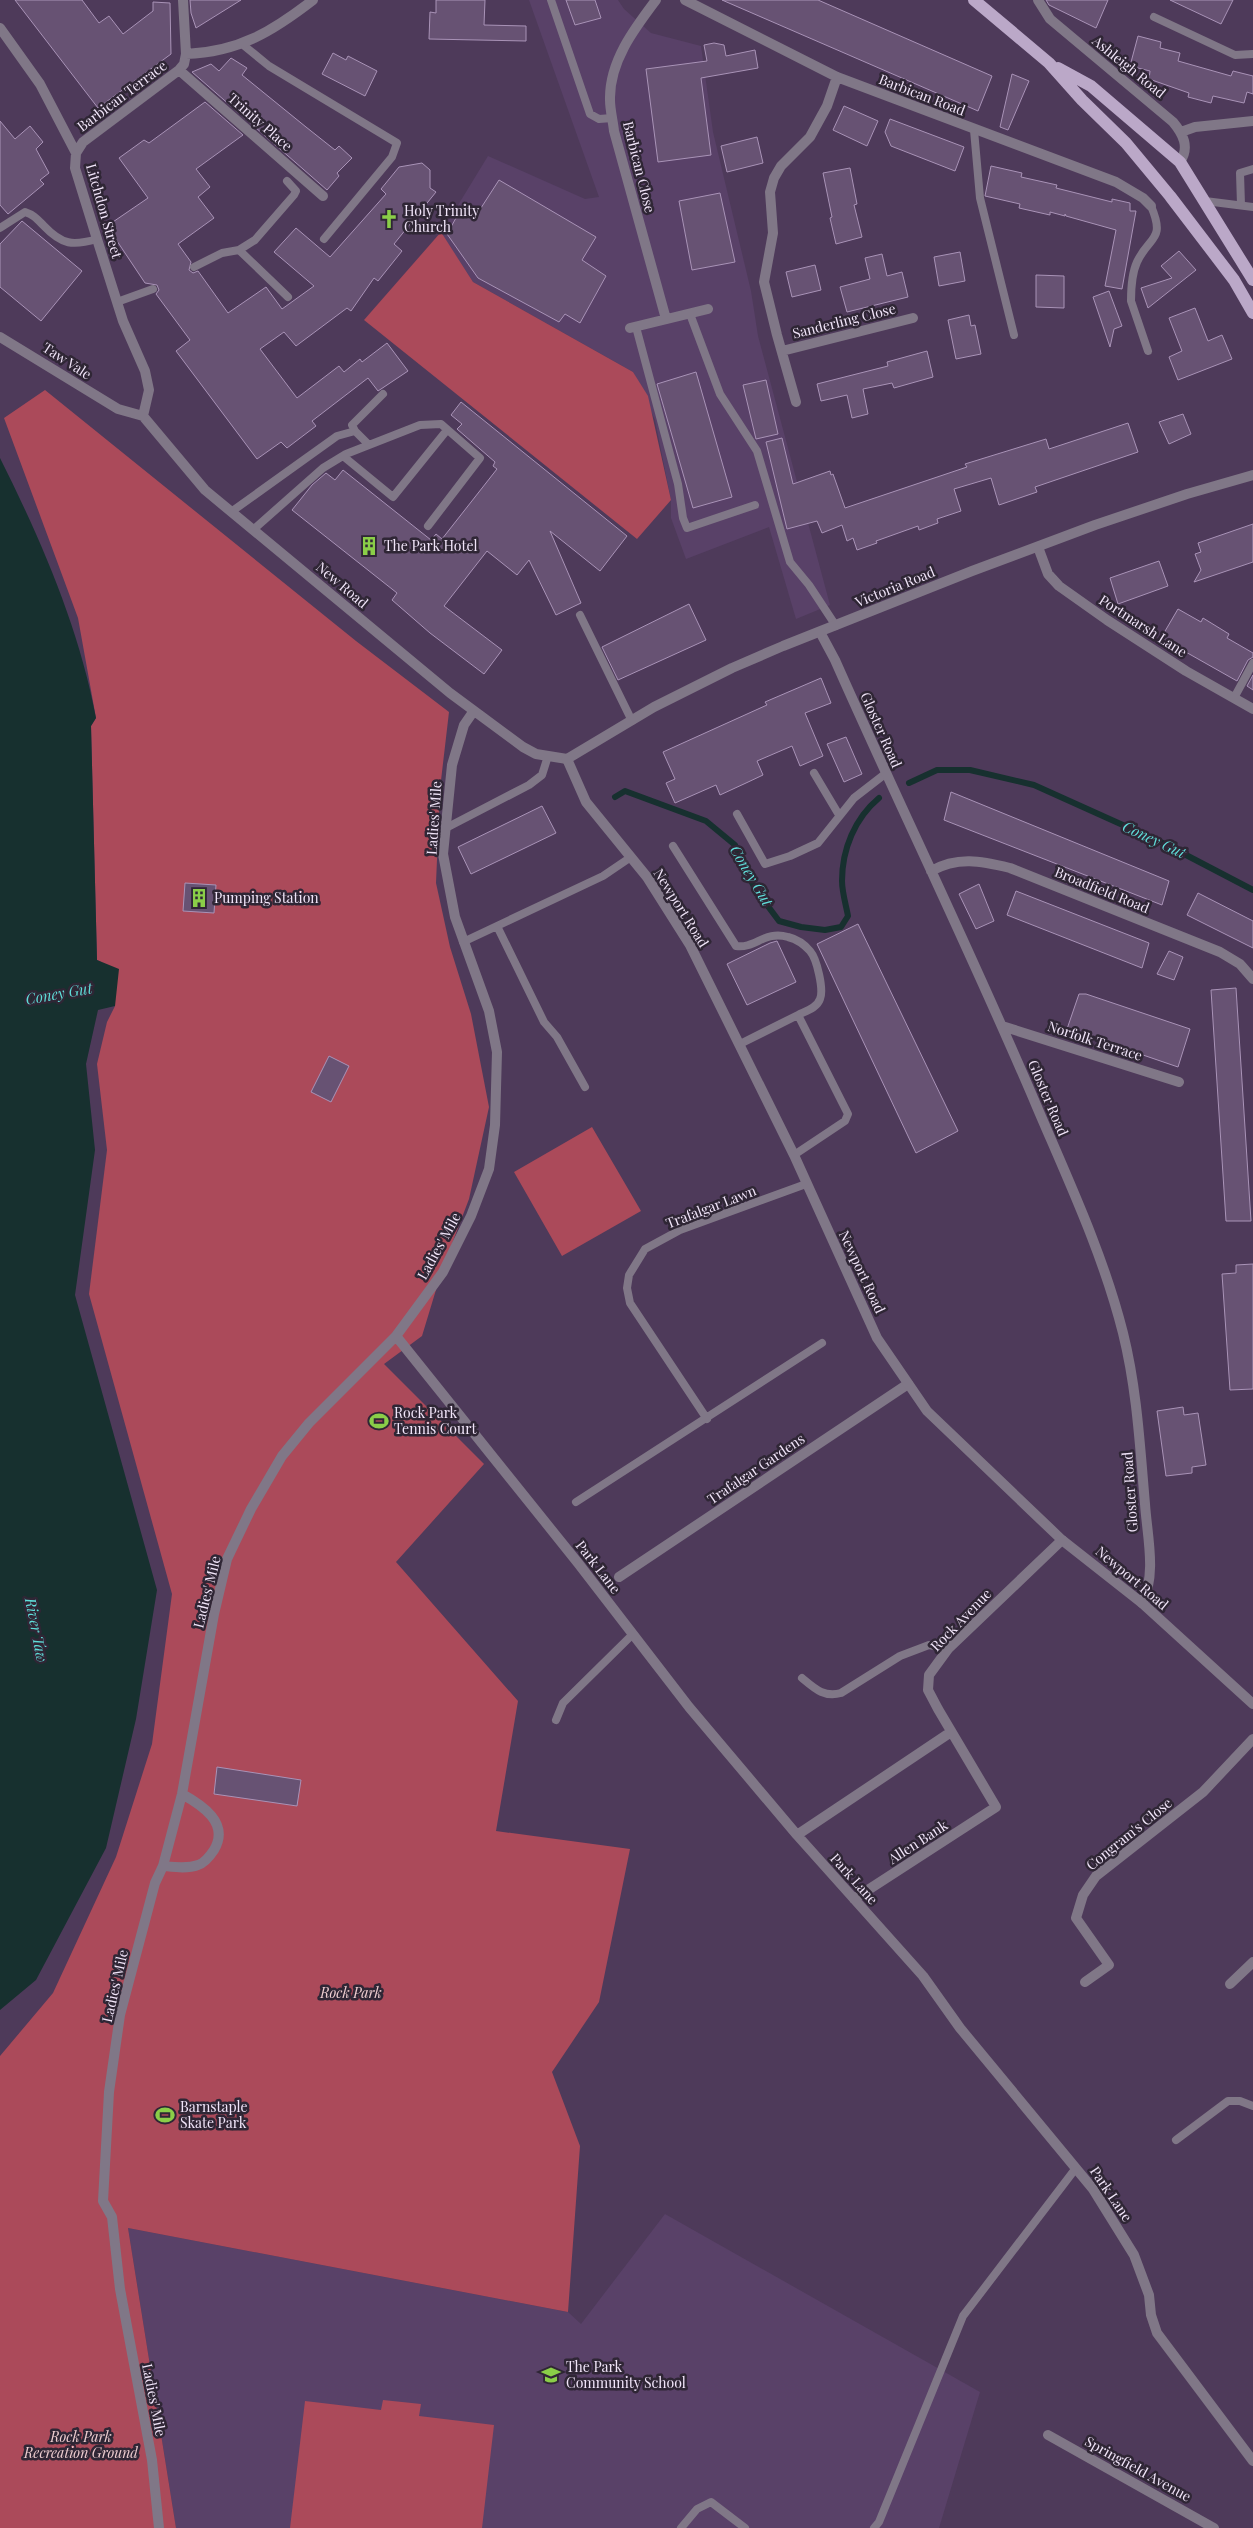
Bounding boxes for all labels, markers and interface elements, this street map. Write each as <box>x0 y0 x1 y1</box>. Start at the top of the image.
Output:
street label: Ashleigh Road <box>1088 30 1170 102</box>
street label: Barbican Terrace <box>73 56 170 136</box>
street label: Barbican Road <box>876 69 968 120</box>
street label: Trinity Place <box>224 88 297 155</box>
street label: Barbican Close <box>619 119 660 215</box>
street label: Litchdon Street <box>82 161 127 261</box>
place label: Holy Trinity Church <box>404 201 479 236</box>
church icon: Holy Trinity Church <box>378 208 400 230</box>
street label: Sanderling Close <box>790 299 897 343</box>
street label: Taw Vale <box>39 338 95 383</box>
building icon: The Park Hotel <box>358 535 380 557</box>
place label: The Park Hotel <box>384 536 478 555</box>
street label: New Road <box>312 557 372 612</box>
street label: Victoria Road <box>851 562 938 612</box>
street label: Portmarsh Lane <box>1096 590 1191 661</box>
street label: Gloster Road <box>856 689 907 771</box>
street label: Ladies' Mile <box>421 780 446 856</box>
water label: Coney Gut <box>1120 816 1190 863</box>
water label: Coney Gut <box>726 841 778 910</box>
street label: Broadfield Road <box>1052 862 1152 917</box>
street label: Newport Road <box>650 865 713 951</box>
building icon: Pumping Station <box>188 887 210 909</box>
place label: Pumping Station <box>214 888 319 907</box>
water label: Coney Gut <box>24 977 95 1009</box>
street label: Norfolk Terrace <box>1045 1016 1145 1065</box>
street label: Gloster Road <box>1024 1057 1073 1139</box>
street label: Trafalgar Lawn <box>663 1180 759 1233</box>
street label: Ladies' Mile <box>412 1209 465 1283</box>
street label: Newport Road <box>835 1227 890 1316</box>
place label: Rock Park Tennis Court <box>394 1403 477 1438</box>
sports icon: Rock Park Tennis Court <box>368 1410 390 1432</box>
street label: Trafalgar Gardens <box>703 1429 808 1508</box>
street label: Gloster Road <box>1117 1451 1142 1533</box>
street label: Park Lane <box>572 1536 625 1597</box>
street label: Newport Road <box>1092 1542 1173 1614</box>
street label: Ladies' Mile <box>188 1554 225 1630</box>
street label: Rock Avenue <box>926 1584 995 1655</box>
water label: River Taw <box>21 1595 53 1664</box>
street label: Congram's Close <box>1082 1793 1176 1874</box>
street label: Allen Bank <box>883 1815 951 1868</box>
street label: Park Lane <box>826 1849 882 1908</box>
street label: Ladies' Mile <box>97 1948 132 2024</box>
park label: Rock Park <box>319 1983 382 2002</box>
place label: Barnstaple Skate Park <box>180 2097 248 2132</box>
sports icon: Barnstaple Skate Park <box>154 2104 176 2126</box>
street label: Park Lane <box>1086 2162 1137 2225</box>
place label: The Park Community School <box>566 2357 686 2392</box>
street label: Ladies' Mile <box>138 2362 171 2438</box>
school or university icon: The Park Community School <box>540 2364 562 2386</box>
park label: Rock Park Recreation Ground <box>23 2427 138 2462</box>
street label: Springfield Avenue <box>1082 2431 1195 2506</box>

